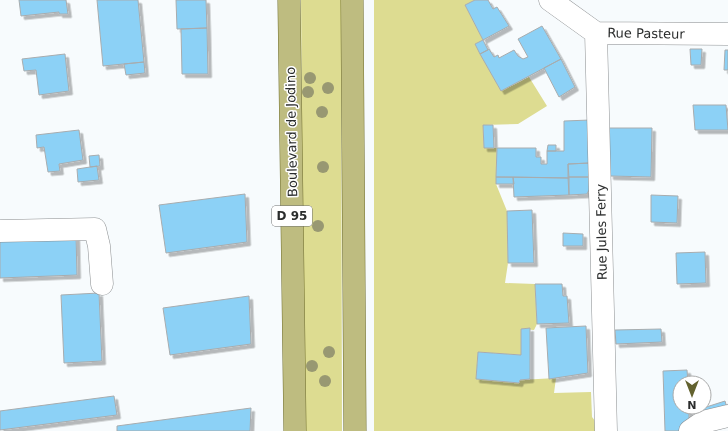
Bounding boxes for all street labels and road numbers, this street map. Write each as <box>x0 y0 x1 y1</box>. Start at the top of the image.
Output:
street label: Rue Pasteur <box>607 25 686 42</box>
street label: Boulevard de Jodino <box>283 67 300 197</box>
street label: Rue Jules Ferry <box>593 183 610 280</box>
road number: D 95 <box>272 206 312 226</box>

